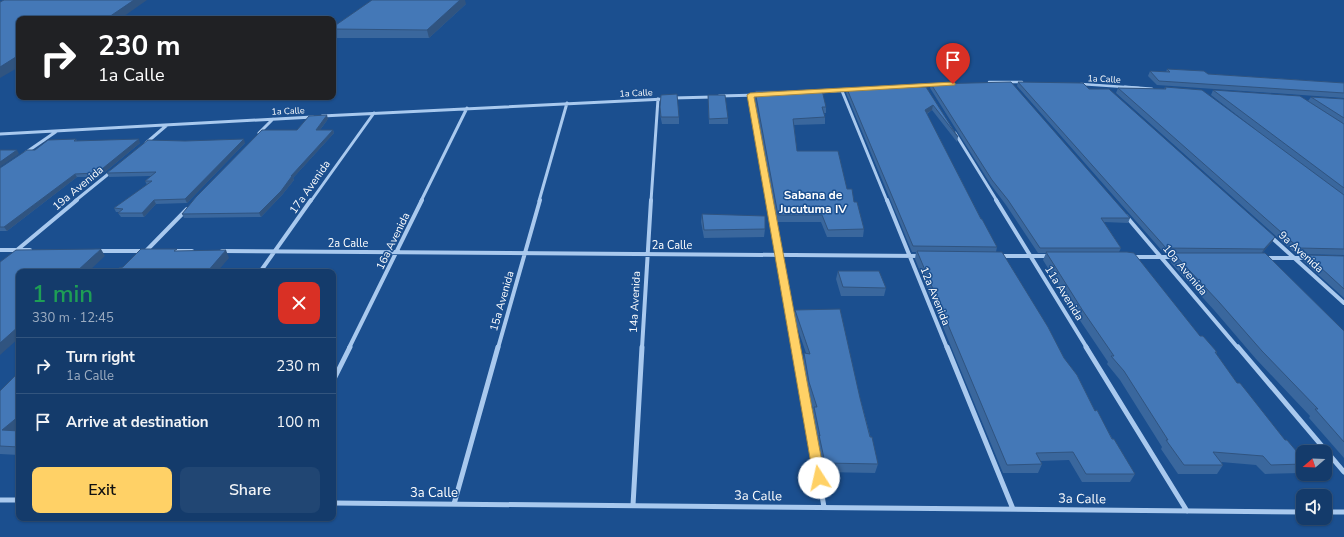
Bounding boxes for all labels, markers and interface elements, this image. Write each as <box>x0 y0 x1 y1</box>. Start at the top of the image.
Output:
text: 230 m <box>98 27 181 65</box>
icon: right <box>32 32 84 84</box>
pin <box>936 43 970 84</box>
icon: arrive <box>942 49 964 71</box>
text: 1a Calle <box>98 63 164 87</box>
street label: 1a Calle <box>1087 72 1121 86</box>
street label: 1a Calle <box>619 86 653 100</box>
street label: 1a Calle <box>271 104 305 118</box>
street label: 17a Avenida <box>286 157 334 217</box>
street label: 19a Avenida <box>49 162 107 214</box>
district label: Sabana de Jucutuma IV <box>778 187 847 217</box>
street label: 16a Avenida <box>373 210 413 272</box>
street label: 9a Avenida <box>1275 228 1327 276</box>
street label: 2a Calle <box>328 236 368 251</box>
street label: 2a Calle <box>652 238 692 253</box>
street label: 10a Avenida <box>1159 241 1211 299</box>
street label: 11a Avenida <box>1041 263 1087 323</box>
street label: 12a Avenida <box>916 264 954 328</box>
street label: 15a Avenida <box>486 269 518 333</box>
street label: 14a Avenida <box>626 270 644 333</box>
text: 1 min <box>32 278 93 310</box>
button: close <box>278 282 320 324</box>
text: 330 m · 12:45 <box>32 309 114 327</box>
text: Turn right <box>66 347 135 367</box>
icon: right <box>32 355 54 377</box>
text: 230 m <box>276 356 320 376</box>
text: 1a Calle <box>66 367 114 385</box>
icon: arrive <box>32 411 54 433</box>
text: Arrive at destination <box>66 412 209 432</box>
text: 100 m <box>276 412 320 432</box>
north arrow <box>1296 445 1332 481</box>
map controls <box>1296 445 1332 525</box>
position arrow <box>798 457 840 499</box>
button: Exit <box>32 467 172 513</box>
button: Share <box>180 467 320 513</box>
street label: 3a Calle <box>410 484 458 502</box>
street label: 3a Calle <box>734 487 782 505</box>
button: sound <box>1296 489 1332 525</box>
street label: 3a Calle <box>1058 490 1106 508</box>

